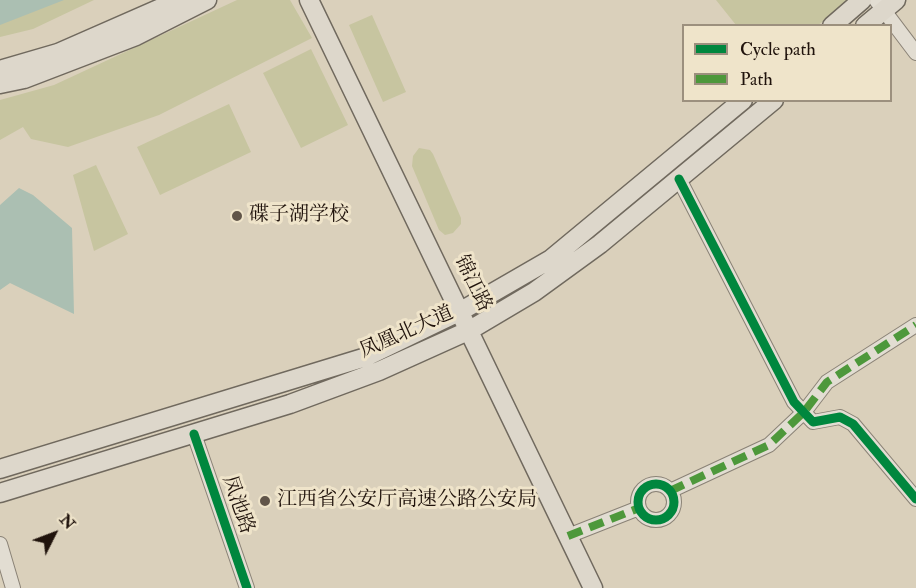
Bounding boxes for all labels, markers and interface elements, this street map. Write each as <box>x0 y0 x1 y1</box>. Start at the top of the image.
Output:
legend <box>682 24 892 102</box>
text: Cycle path <box>740 38 816 61</box>
text: Path <box>740 68 773 91</box>
place label: 碟子湖学校 <box>249 204 349 228</box>
marker: 碟子湖学校 <box>230 209 244 223</box>
street label: 锦江路 <box>448 252 496 316</box>
street label: 凤凰北大道 <box>356 302 458 364</box>
street label: 凤池路 <box>216 473 258 537</box>
place label: 江西省公安厅高速公路公安局 <box>277 489 537 513</box>
marker: 江西省公安厅高速公路公安局 <box>258 494 272 508</box>
north arrow <box>24 504 84 564</box>
text: N <box>55 510 80 534</box>

